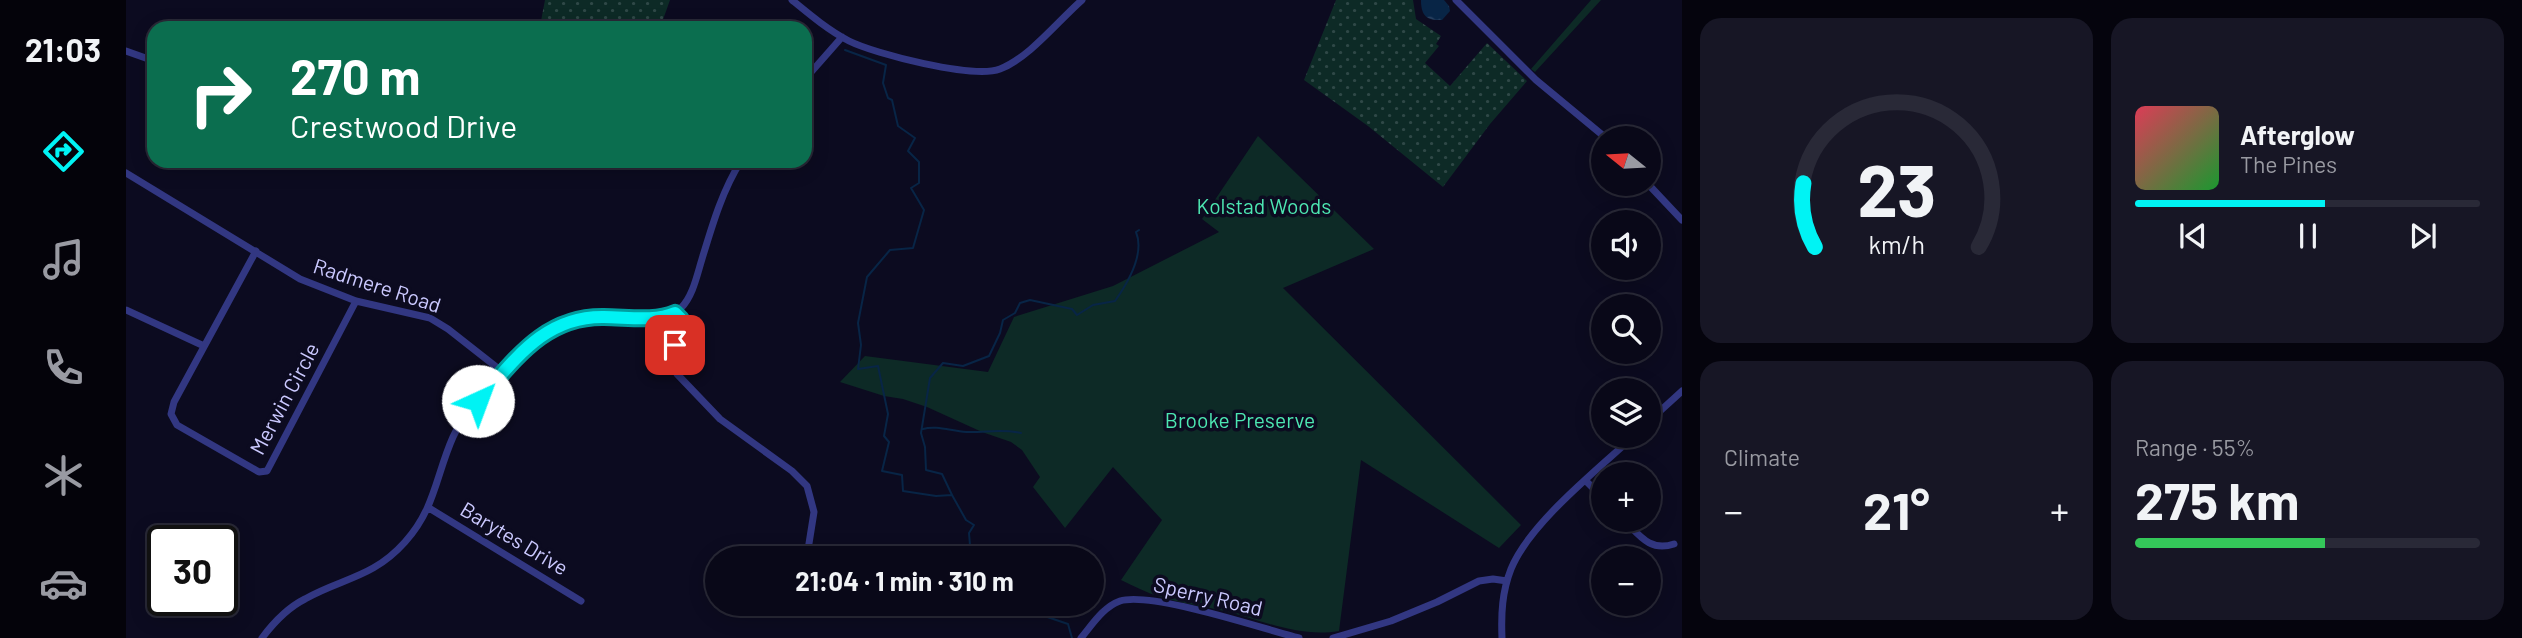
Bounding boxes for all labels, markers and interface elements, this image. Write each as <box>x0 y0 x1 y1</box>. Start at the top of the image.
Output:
text: 21:03 <box>25 30 101 68</box>
text: 270 m <box>290 46 420 105</box>
icon: right <box>175 49 266 140</box>
text: Crestwood Drive <box>290 106 517 144</box>
text: Afterglow <box>2240 119 2355 150</box>
north arrow <box>1591 126 1661 196</box>
map controls <box>1591 126 1661 616</box>
icon: directions <box>39 127 88 176</box>
text: 23 <box>1857 144 1936 232</box>
text: The Pines <box>2240 150 2337 178</box>
park label: Kolstad Woods <box>1197 193 1331 218</box>
button: sound <box>1591 210 1661 280</box>
icon: previous <box>2174 217 2212 255</box>
icon: pause <box>2289 217 2327 255</box>
icon: next <box>2404 217 2442 255</box>
text: km/h <box>1868 229 1925 259</box>
icon: music <box>39 235 88 284</box>
street label: Radmere Road <box>310 252 444 317</box>
button: search <box>1591 294 1661 364</box>
pin <box>645 315 705 375</box>
icon: arrive <box>656 326 694 364</box>
street label: Merwin Circle <box>244 338 324 458</box>
icon: phone <box>39 343 88 392</box>
position arrow <box>441 364 515 438</box>
button: layers <box>1591 378 1661 448</box>
park label: Brooke Preserve <box>1165 407 1315 432</box>
text: Range · 55% <box>2135 433 2255 461</box>
text: Climate <box>1724 443 1800 471</box>
icon: climate <box>39 451 88 500</box>
button: + <box>1591 462 1661 532</box>
text: 275 km <box>2135 468 2299 530</box>
text: 21° <box>1863 478 1930 540</box>
text: − <box>1724 487 1743 533</box>
text: + <box>2050 487 2069 533</box>
street label: Barytes Drive <box>456 496 573 580</box>
speed limit sign: 30 <box>147 525 238 616</box>
button: − <box>1591 546 1661 616</box>
icon: car <box>39 559 88 608</box>
text: 21:04 · 1 min · 310 m <box>795 565 1014 596</box>
street label: Sperry Road <box>1151 571 1265 620</box>

